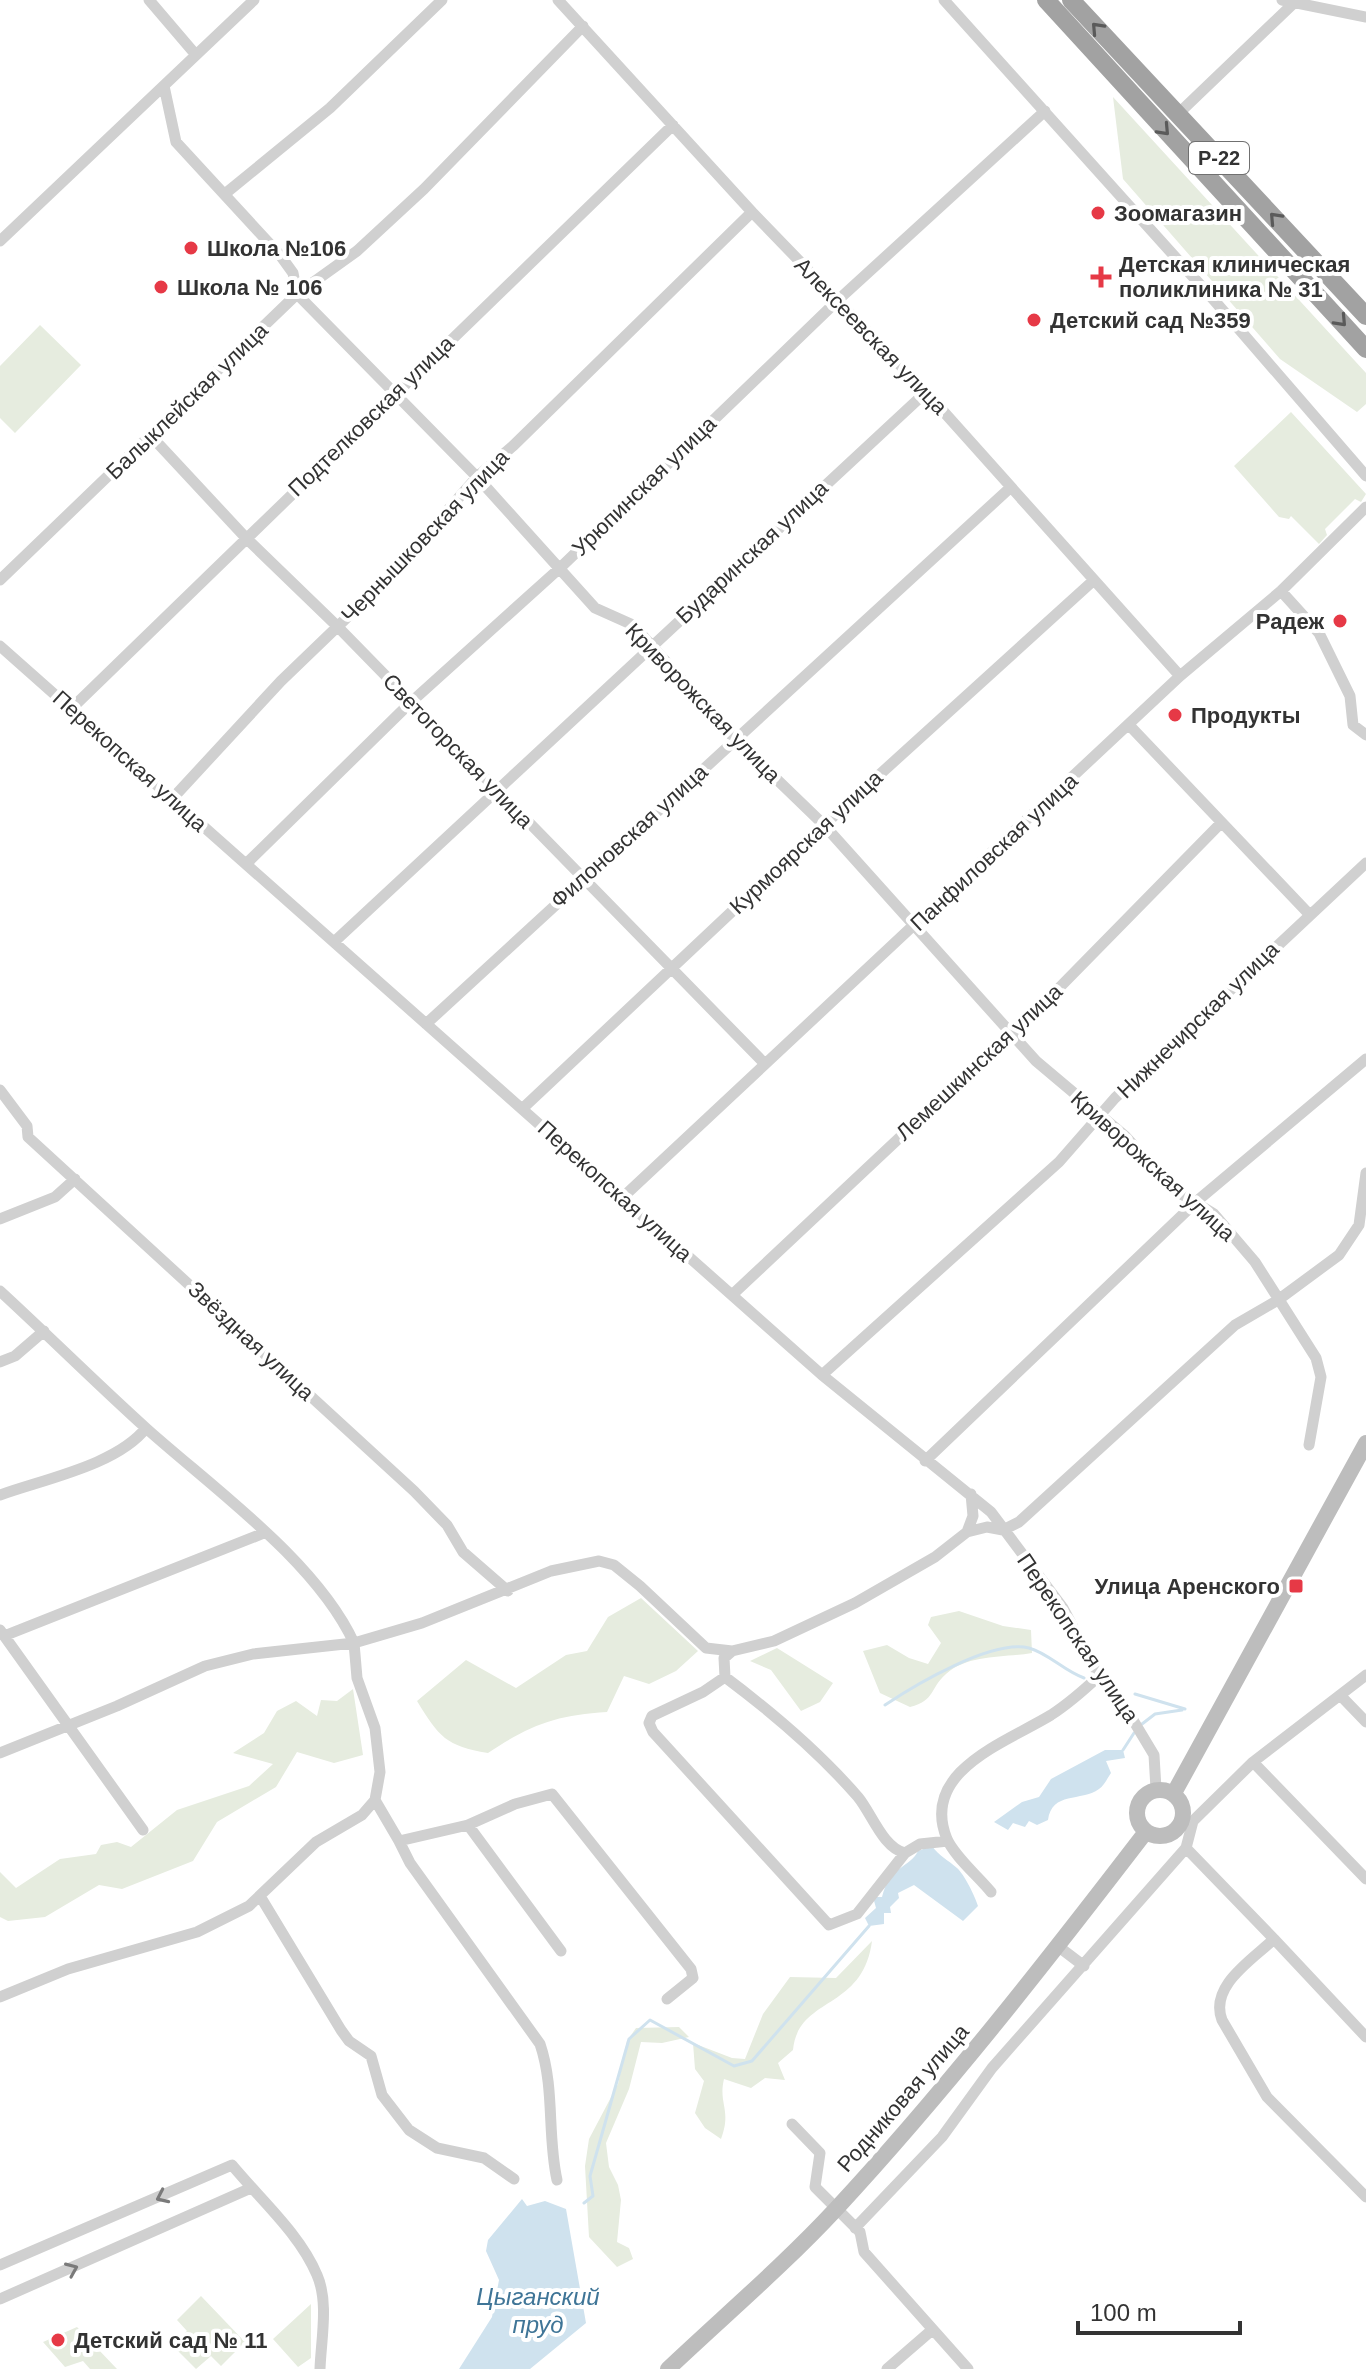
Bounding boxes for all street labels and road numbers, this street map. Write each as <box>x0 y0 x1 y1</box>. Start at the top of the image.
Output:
road number: Р-22 <box>1189 142 1249 174</box>
street label: Алексеевская улица <box>790 252 953 420</box>
street label: Балыклейская улица <box>101 317 273 484</box>
street label: Подтелковская улица <box>283 330 459 501</box>
street label: Урюпинская улица <box>567 411 722 561</box>
street label: Чернышковская улица <box>336 444 514 627</box>
street label: Бударинская улица <box>671 475 833 629</box>
street label: Криворожская улица <box>620 618 786 788</box>
street label: Светогорская улица <box>378 669 539 834</box>
street label: Перекопская улица <box>48 685 213 837</box>
street label: Филоновская улица <box>546 759 713 913</box>
street label: Курмоярская улица <box>725 764 888 919</box>
street label: Панфиловская улица <box>905 768 1083 936</box>
street label: Нижнечирская улица <box>1112 936 1284 1103</box>
street label: Лемешкинская улица <box>891 978 1068 1145</box>
street label: Криворожская улица <box>1066 1086 1241 1247</box>
street label: Перекопская улица <box>533 1115 698 1267</box>
street label: Звёздная улица <box>183 1276 320 1406</box>
street label: Перекопская улица <box>1012 1549 1144 1728</box>
street label: Родниковая улица <box>832 2019 974 2177</box>

